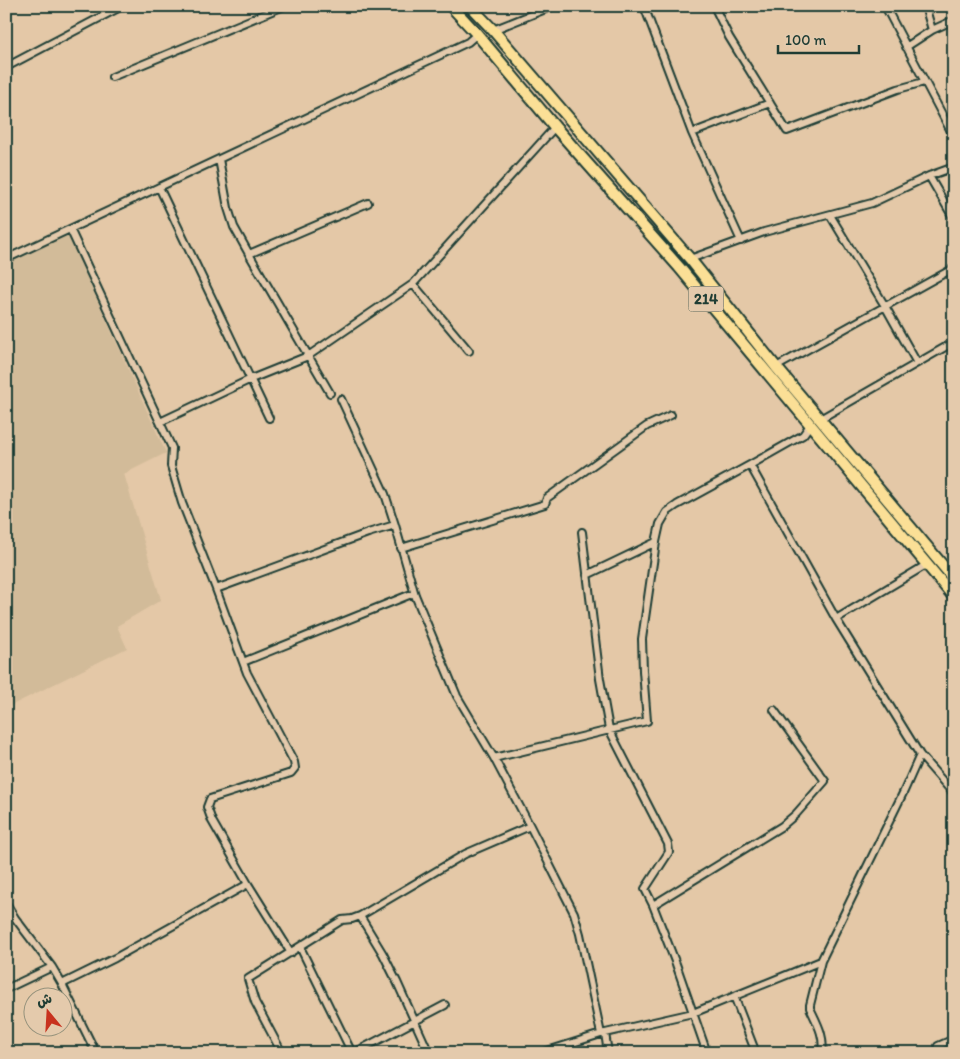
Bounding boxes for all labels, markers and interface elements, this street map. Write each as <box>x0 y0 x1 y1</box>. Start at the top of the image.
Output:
scale bar <box>778 22 859 54</box>
text: 100 m <box>785 31 827 49</box>
road number: 214 <box>688 286 724 312</box>
north arrow <box>22 986 72 1036</box>
text: ش <box>34 990 54 1011</box>

